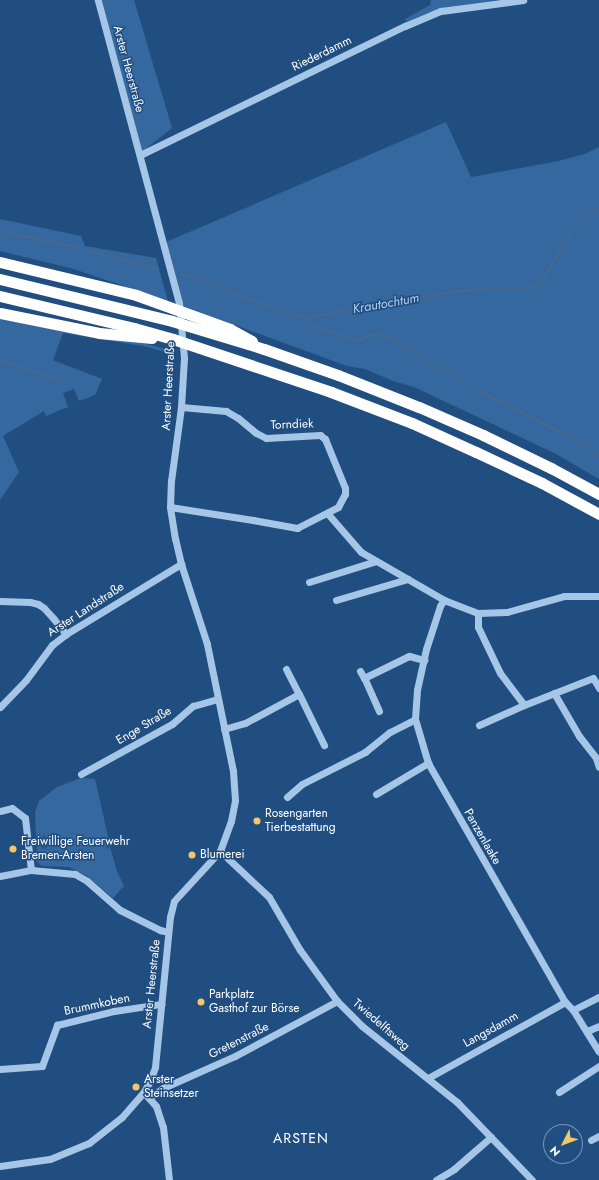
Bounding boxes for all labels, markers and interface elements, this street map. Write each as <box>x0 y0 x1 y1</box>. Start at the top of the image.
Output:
street label: Arster Heerstraße <box>109 24 147 114</box>
street label: Riederdamm <box>290 33 354 75</box>
water label: Krautochtum <box>351 290 421 318</box>
street label: Arster Heerstraße <box>159 341 179 431</box>
street label: Torndiek <box>270 417 314 433</box>
street label: Arster Landstraße <box>45 580 127 640</box>
street label: Enge Straße <box>114 704 174 748</box>
place label: Rosengarten Tierbestattung <box>265 807 336 835</box>
street label: Panzenlaake <box>460 807 504 867</box>
marker: Rosengarten Tierbestattung <box>252 816 262 826</box>
place label: Freiwillige Feuerwehr Bremen-Arsten <box>21 835 130 863</box>
marker: Freiwillige Feuerwehr Bremen-Arsten <box>8 844 18 854</box>
place label: Blumerei <box>200 848 245 862</box>
marker: Blumerei <box>187 850 197 860</box>
street label: Arster Heerstraße <box>140 939 164 1029</box>
place label: Parkplatz Gasthof zur Börse <box>209 988 299 1016</box>
street label: Brummkoben <box>63 991 131 1019</box>
street label: Twiedelftsweg <box>350 996 412 1054</box>
marker: Parkplatz Gasthof zur Börse <box>196 997 206 1007</box>
street label: Langsdamm <box>461 1009 521 1051</box>
street label: Gretenstraße <box>207 1020 271 1062</box>
place label: Arster Steinsetzer <box>144 1073 199 1101</box>
marker: Arster Steinsetzer <box>131 1082 141 1092</box>
north arrow <box>543 1124 583 1164</box>
district label: ARSTEN <box>273 1130 329 1146</box>
text: N <box>546 1143 564 1160</box>

